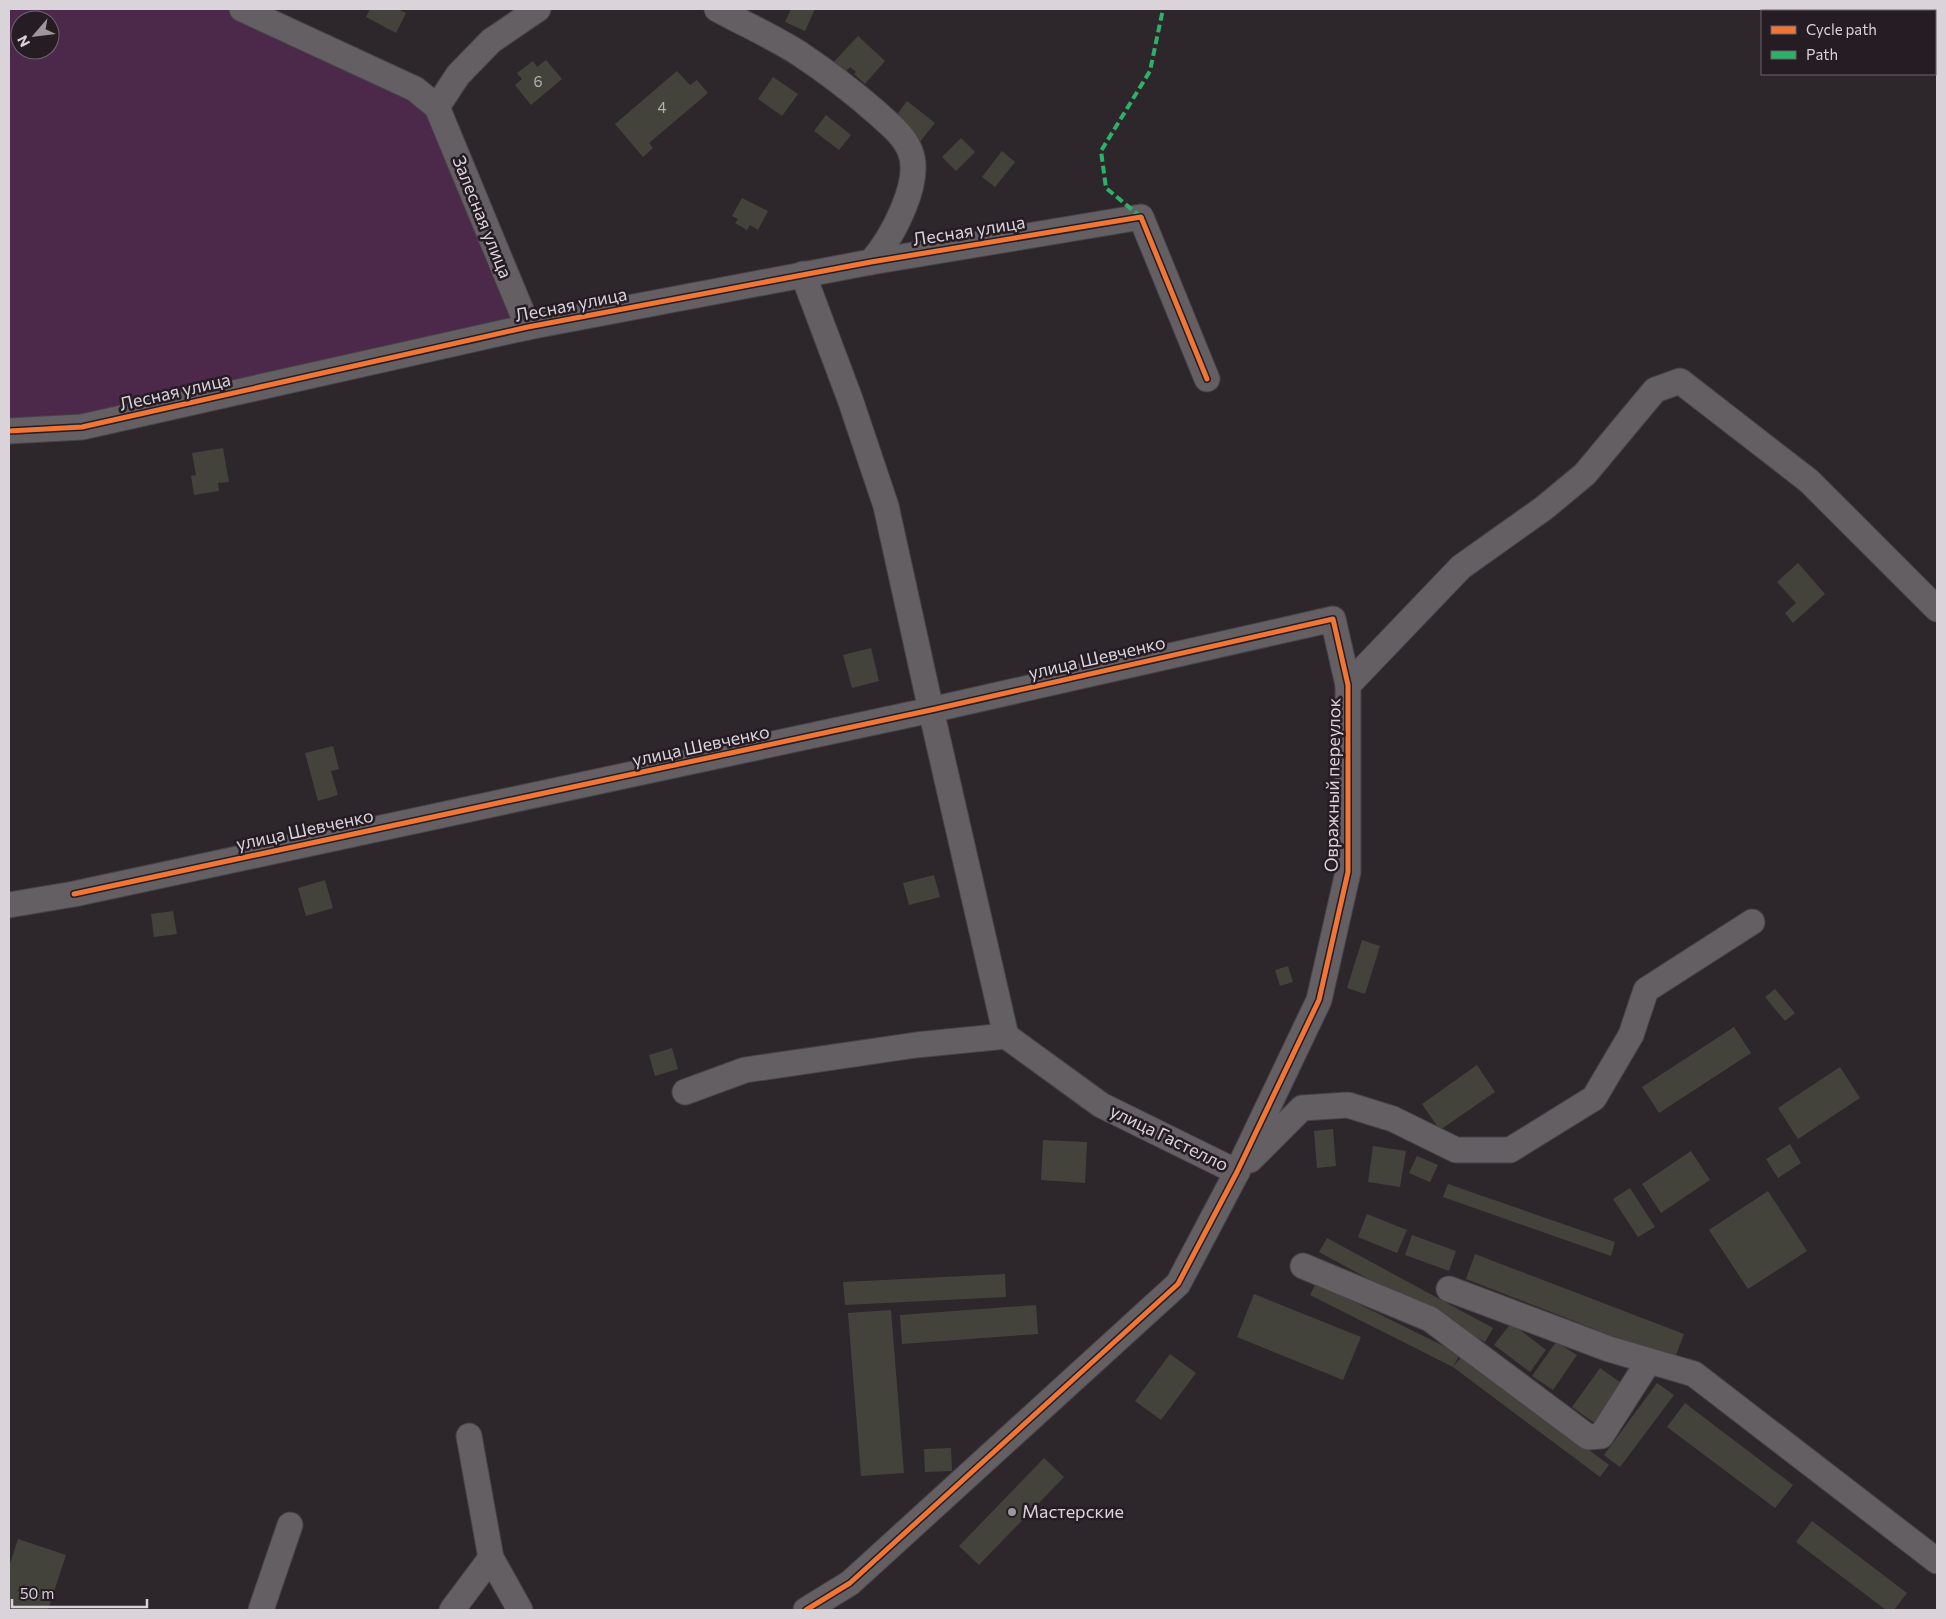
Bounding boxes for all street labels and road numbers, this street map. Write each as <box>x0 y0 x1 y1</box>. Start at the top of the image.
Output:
street label: Залесная улица <box>448 152 518 281</box>
street label: Лесная улица <box>911 210 1027 250</box>
street label: Лесная улица <box>513 282 629 326</box>
street label: Лесная улица <box>117 368 233 415</box>
street label: улица Шевченко <box>1026 631 1167 683</box>
street label: Овражный переулок <box>1319 697 1345 872</box>
street label: улица Шевченко <box>630 720 771 770</box>
street label: улица Шевченко <box>234 804 375 854</box>
street label: улица Гастелло <box>1107 1099 1232 1175</box>

